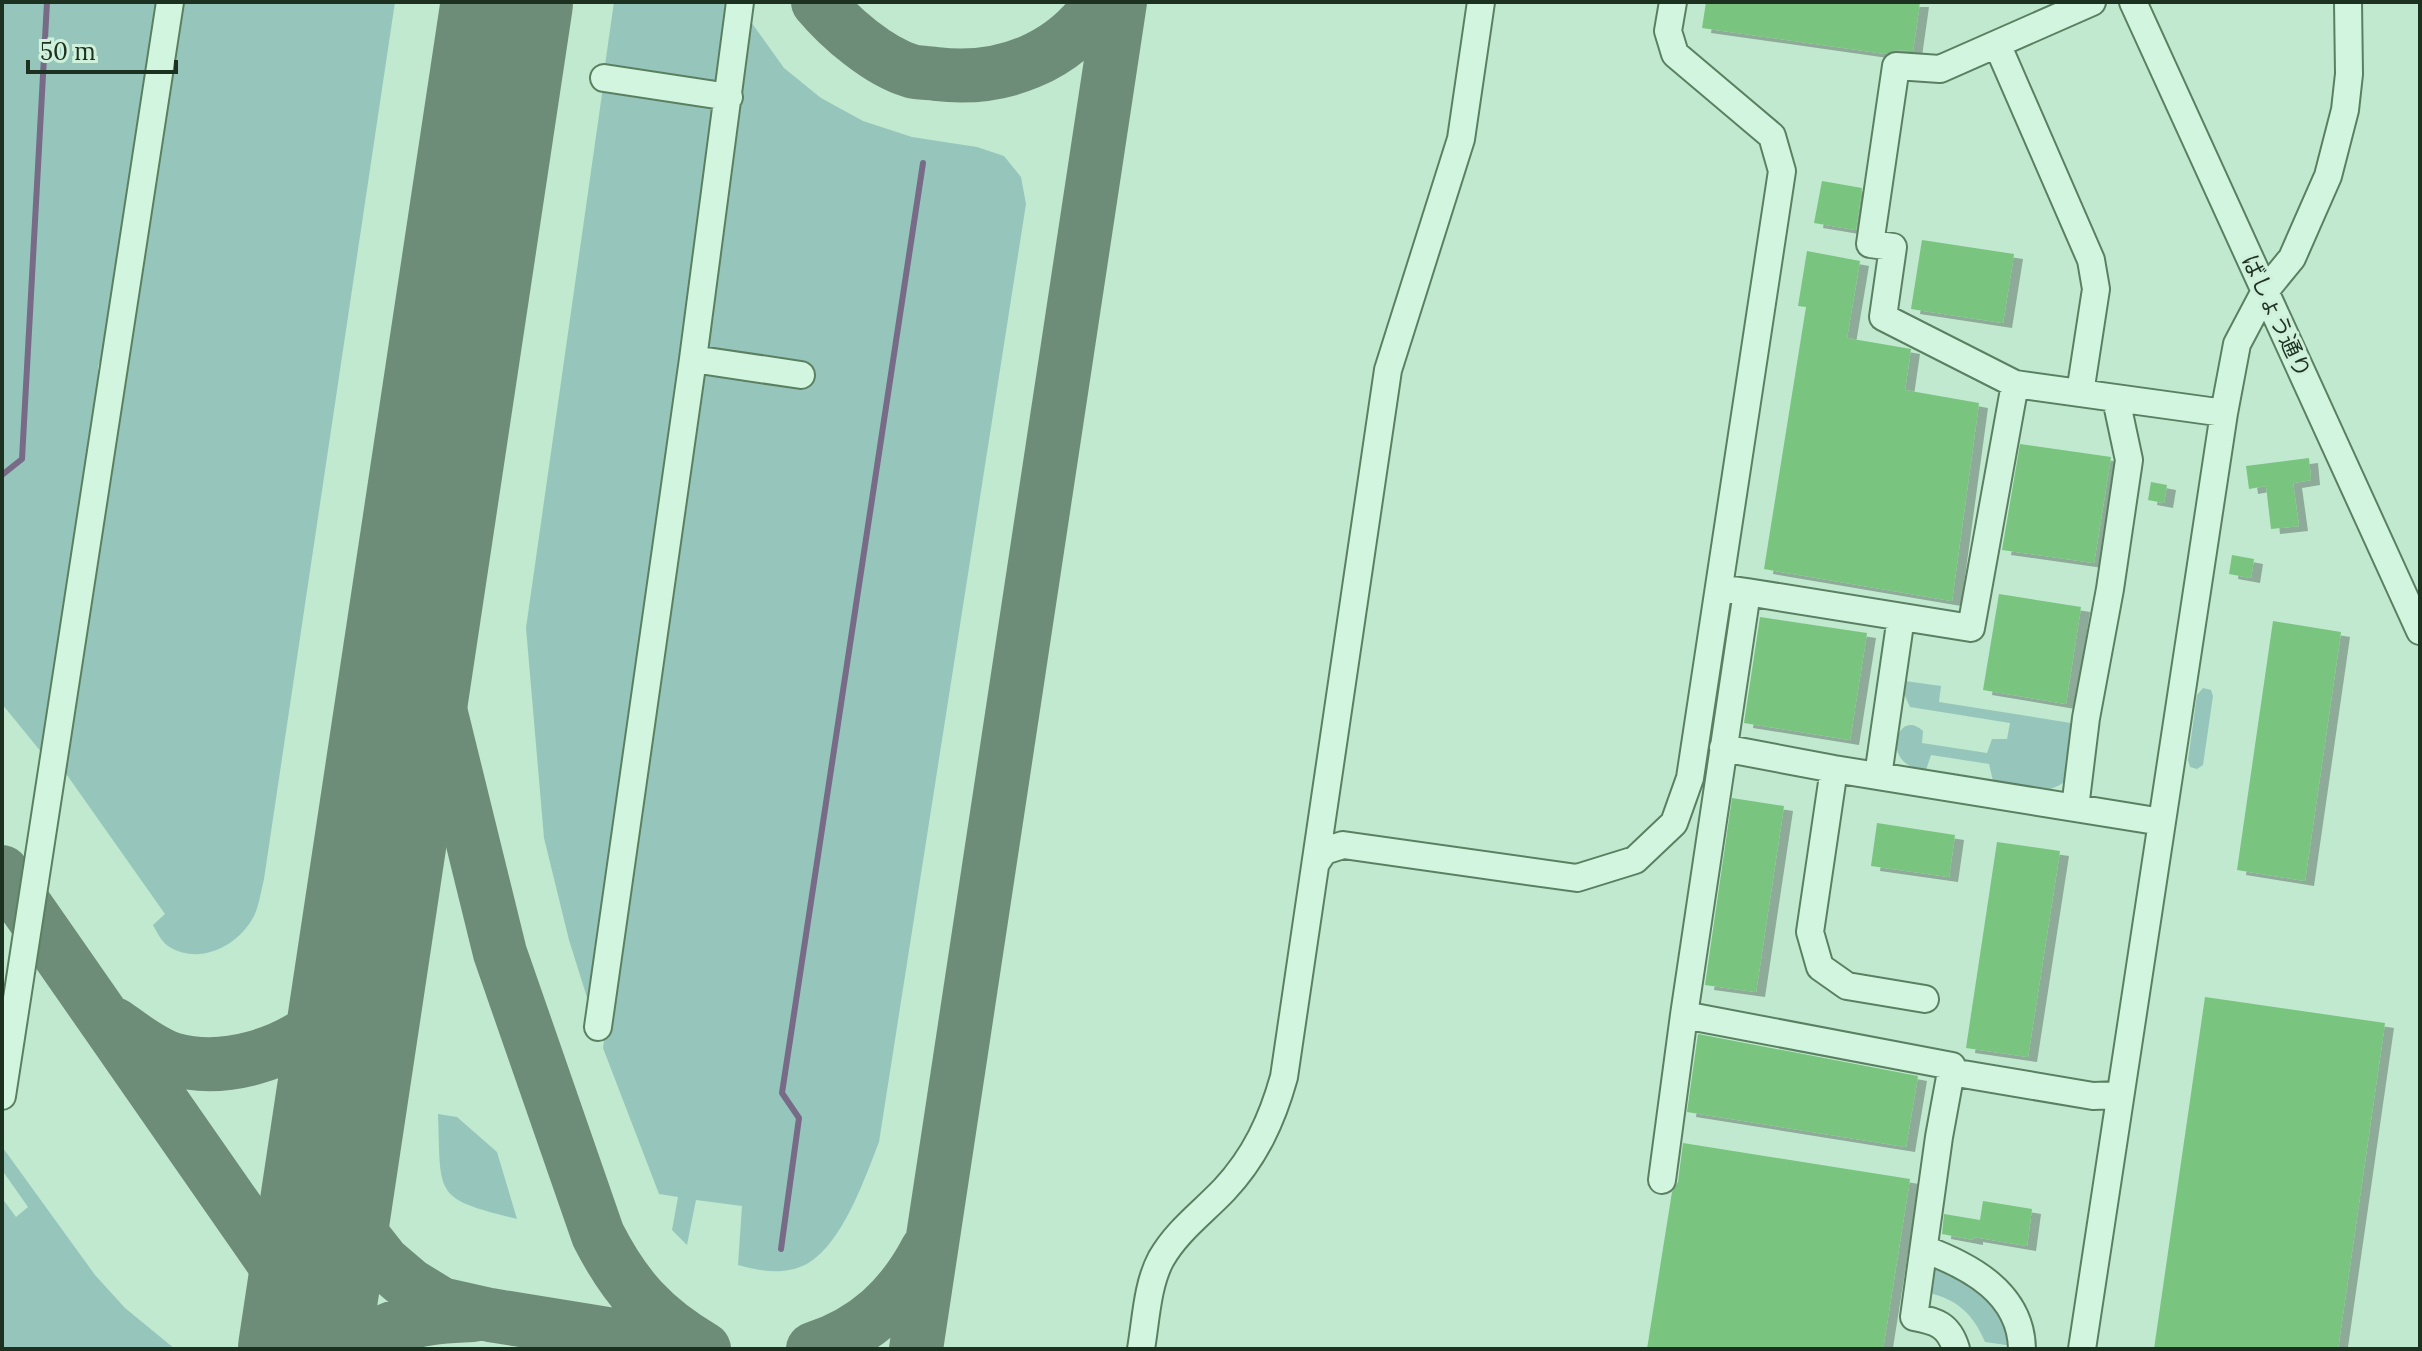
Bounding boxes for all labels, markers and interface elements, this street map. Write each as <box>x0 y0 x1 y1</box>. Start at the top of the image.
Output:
scale bar <box>28 24 176 74</box>
text: 50 m <box>40 36 96 67</box>
street label: ばしょう通り <box>2236 250 2318 382</box>

